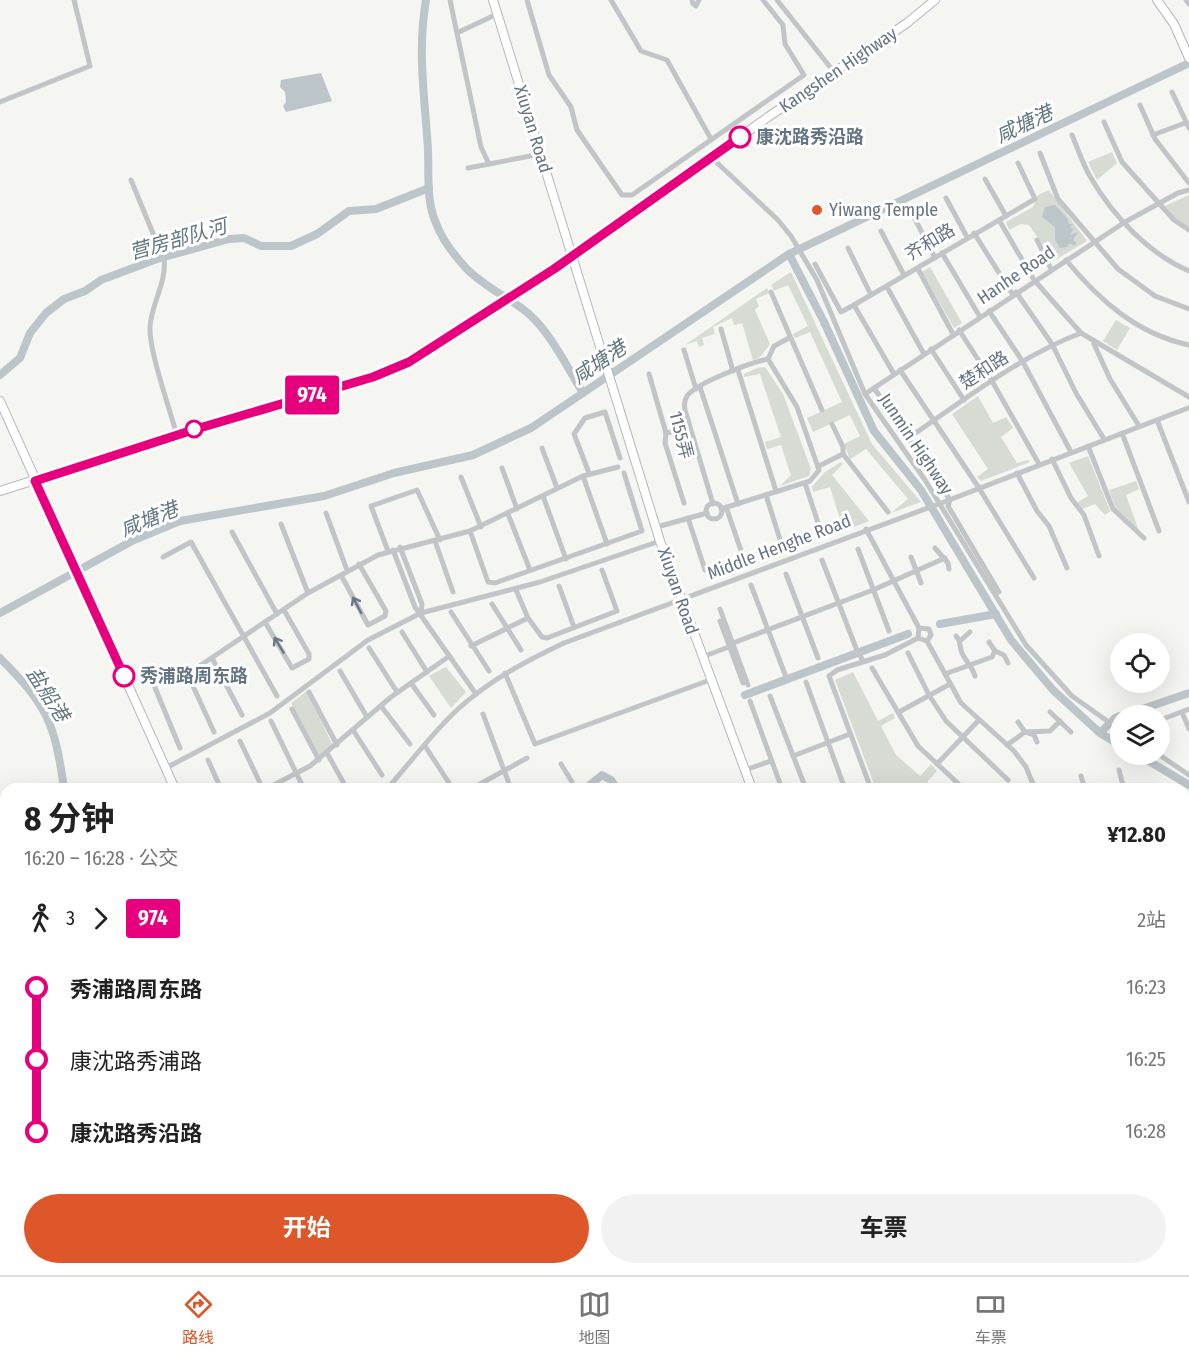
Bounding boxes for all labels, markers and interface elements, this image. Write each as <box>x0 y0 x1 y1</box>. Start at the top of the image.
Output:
street label: Kangshen Highway <box>775 22 901 118</box>
street label: Xiuyan Road <box>509 83 557 175</box>
water label: 咸塘港 <box>992 99 1059 148</box>
marker: 康沈路秀沿路 <box>729 126 751 148</box>
place label: 康沈路秀沿路 <box>756 126 864 148</box>
place label: Yiwang Temple <box>829 199 938 221</box>
marker: Yiwang Temple <box>810 203 824 217</box>
water label: 营房部队河 <box>127 213 233 264</box>
street label: 齐和路 <box>901 219 959 265</box>
street label: Hanhe Road <box>973 241 1059 309</box>
water label: 咸塘港 <box>567 334 633 389</box>
street label: 楚和路 <box>955 346 1013 394</box>
line badge: 974 <box>278 376 346 414</box>
text: 974 <box>297 382 327 408</box>
street label: Junmin Highway <box>874 389 958 499</box>
street label: 1155弄 <box>664 409 698 461</box>
unlabelled marker <box>185 420 203 438</box>
water label: 咸塘港 <box>117 496 184 541</box>
street label: Middle Henghe Road <box>704 509 854 585</box>
street label: Xiuyan Road <box>653 545 703 637</box>
one-way arrow <box>351 597 363 614</box>
map controls <box>1110 633 1170 765</box>
button: locate <box>1110 633 1170 693</box>
one-way arrow <box>273 637 284 655</box>
water label: 盐船港 <box>22 662 76 728</box>
marker: 秀浦路周东路 <box>113 665 135 687</box>
place label: 秀浦路周东路 <box>140 665 248 687</box>
button: layers <box>1110 705 1170 765</box>
text: 8 分钟 <box>24 799 114 839</box>
text: ¥12.80 <box>1107 821 1166 848</box>
text: 16:20 – 16:28 · 公交 <box>24 846 179 870</box>
icon: walk <box>24 902 57 935</box>
icon: forward <box>84 902 117 935</box>
text: 974 <box>138 905 168 931</box>
text: 3 <box>66 906 75 930</box>
text: 2站 <box>1137 908 1166 932</box>
text: 16:23 <box>1126 975 1166 999</box>
text: 秀浦路周东路 <box>70 976 202 1003</box>
text: 16:25 <box>1126 1047 1166 1071</box>
text: 康沈路秀浦路 <box>70 1048 202 1075</box>
text: 16:28 <box>1125 1119 1166 1143</box>
text: 康沈路秀沿路 <box>70 1120 202 1147</box>
button: 开始 <box>24 1194 589 1263</box>
button: 车票 <box>601 1194 1166 1263</box>
tab: 路线 <box>182 1288 215 1348</box>
tab: 地图 <box>578 1288 611 1348</box>
tab: 车票 <box>974 1288 1007 1348</box>

